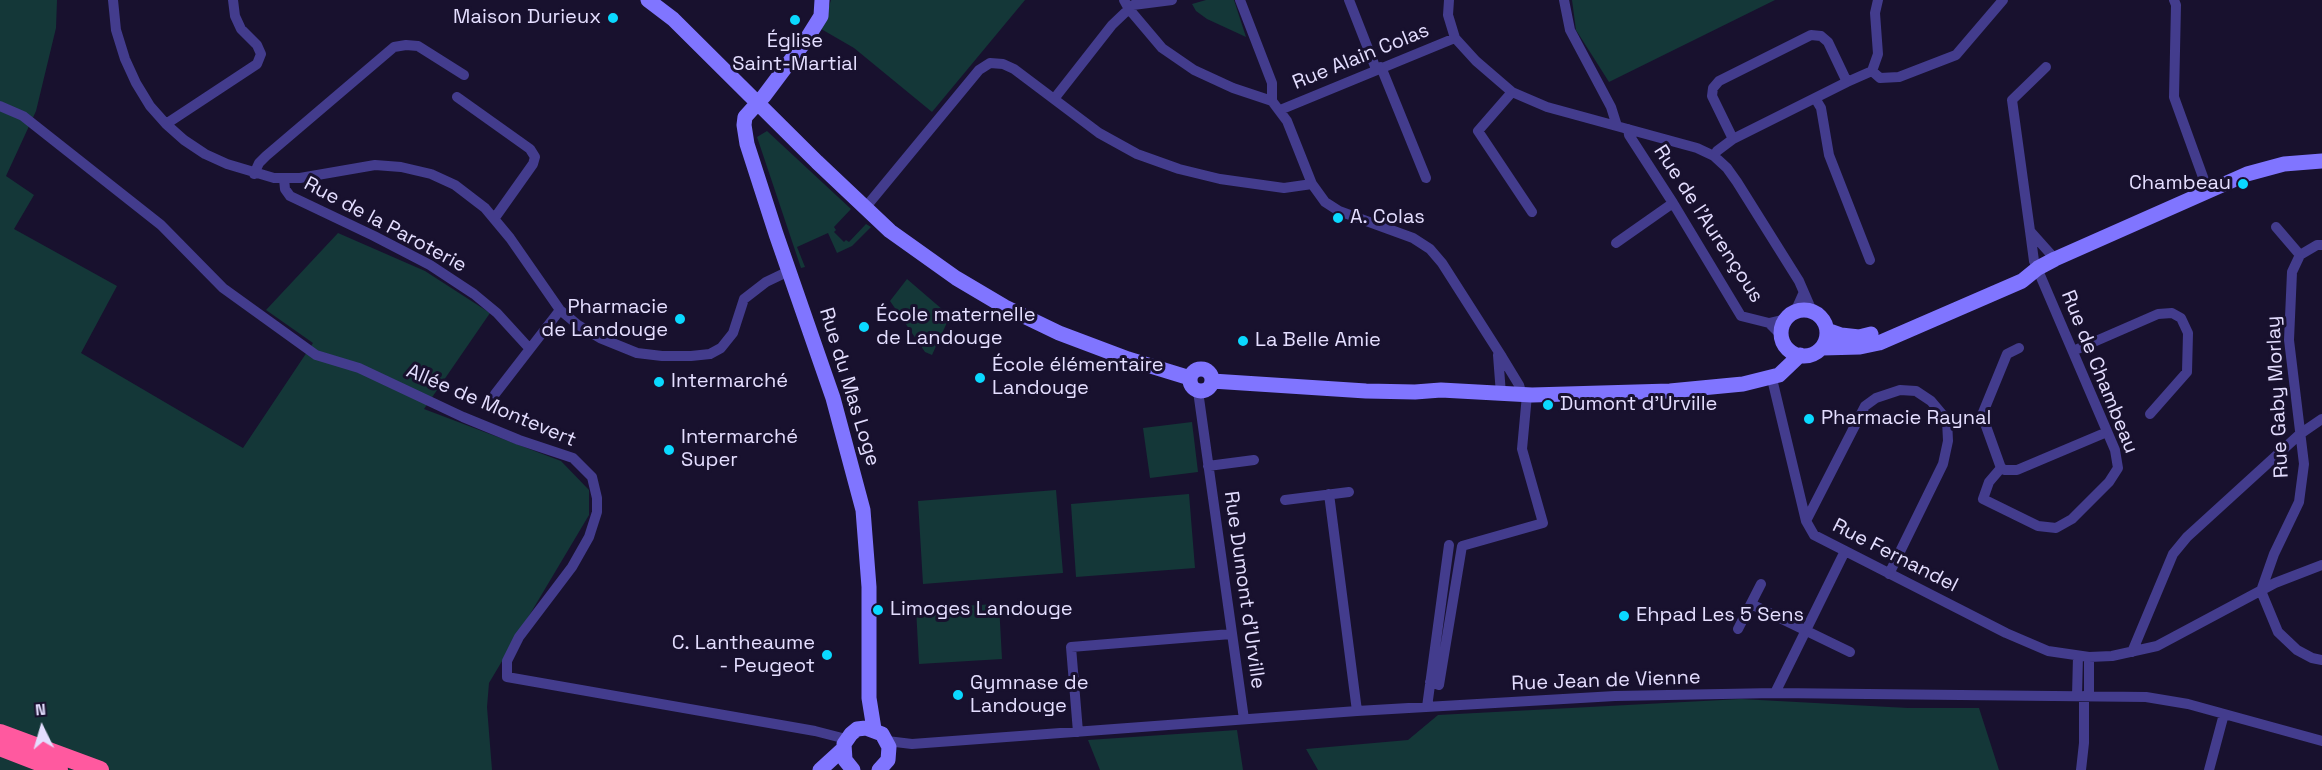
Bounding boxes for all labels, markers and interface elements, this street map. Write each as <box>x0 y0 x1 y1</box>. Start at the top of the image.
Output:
place label: Maison Durieux <box>453 6 601 30</box>
marker: Maison Durieux <box>606 11 620 25</box>
marker: Église Saint-Martial <box>788 13 802 27</box>
street label: Rue Alain Colas <box>1289 19 1433 95</box>
place label: Église Saint-Martial <box>732 30 858 77</box>
street label: Rue de l'Aurençous <box>1648 141 1768 307</box>
street label: Rue de la Paroterie <box>300 172 470 278</box>
place label: Chambeau <box>2129 172 2231 196</box>
marker: Chambeau <box>2236 177 2250 191</box>
place label: A. Colas <box>1350 206 1425 230</box>
marker: A. Colas <box>1331 211 1345 225</box>
street label: Rue de Chambeau <box>2055 287 2143 457</box>
place label: Pharmacie de Landouge <box>541 296 668 343</box>
place label: École maternelle de Landouge <box>876 304 1035 351</box>
street label: Rue du Mas Loge <box>813 305 885 469</box>
marker: Pharmacie de Landouge <box>673 312 687 326</box>
street label: Rue Gaby Morlay <box>2262 315 2294 479</box>
marker: École maternelle de Landouge <box>857 320 871 334</box>
place label: La Belle Amie <box>1255 329 1381 353</box>
marker: La Belle Amie <box>1236 334 1250 348</box>
place label: École élémentaire Landouge <box>992 354 1164 401</box>
street label: Allée de Montevert <box>403 359 579 453</box>
place label: Intermarché <box>671 370 788 394</box>
marker: École élémentaire Landouge <box>973 371 987 385</box>
marker: Intermarché <box>652 375 666 389</box>
place label: Dumont d'Urville <box>1560 393 1717 417</box>
marker: Dumont d'Urville <box>1541 398 1555 412</box>
place label: Pharmacie Raynal <box>1821 407 1991 431</box>
marker: Pharmacie Raynal <box>1802 412 1816 426</box>
place label: Intermarché Super <box>681 426 798 473</box>
marker: Intermarché Super <box>662 443 676 457</box>
street label: Rue Dumont d'Urville <box>1218 490 1270 690</box>
street label: Rue Fernandel <box>1828 514 1962 598</box>
place label: Limoges Landouge <box>890 598 1073 622</box>
marker: Limoges Landouge <box>871 603 885 617</box>
place label: Ehpad Les 5 Sens <box>1636 604 1804 628</box>
marker: Ehpad Les 5 Sens <box>1617 609 1631 623</box>
place label: C. Lantheaume - Peugeot <box>672 632 815 679</box>
marker: C. Lantheaume - Peugeot <box>820 648 834 662</box>
street label: Rue Jean de Vienne <box>1511 666 1701 696</box>
place label: Gymnase de Landouge <box>970 672 1089 719</box>
marker: Gymnase de Landouge <box>951 688 965 702</box>
north arrow <box>12 698 72 758</box>
text: N <box>34 699 47 720</box>

